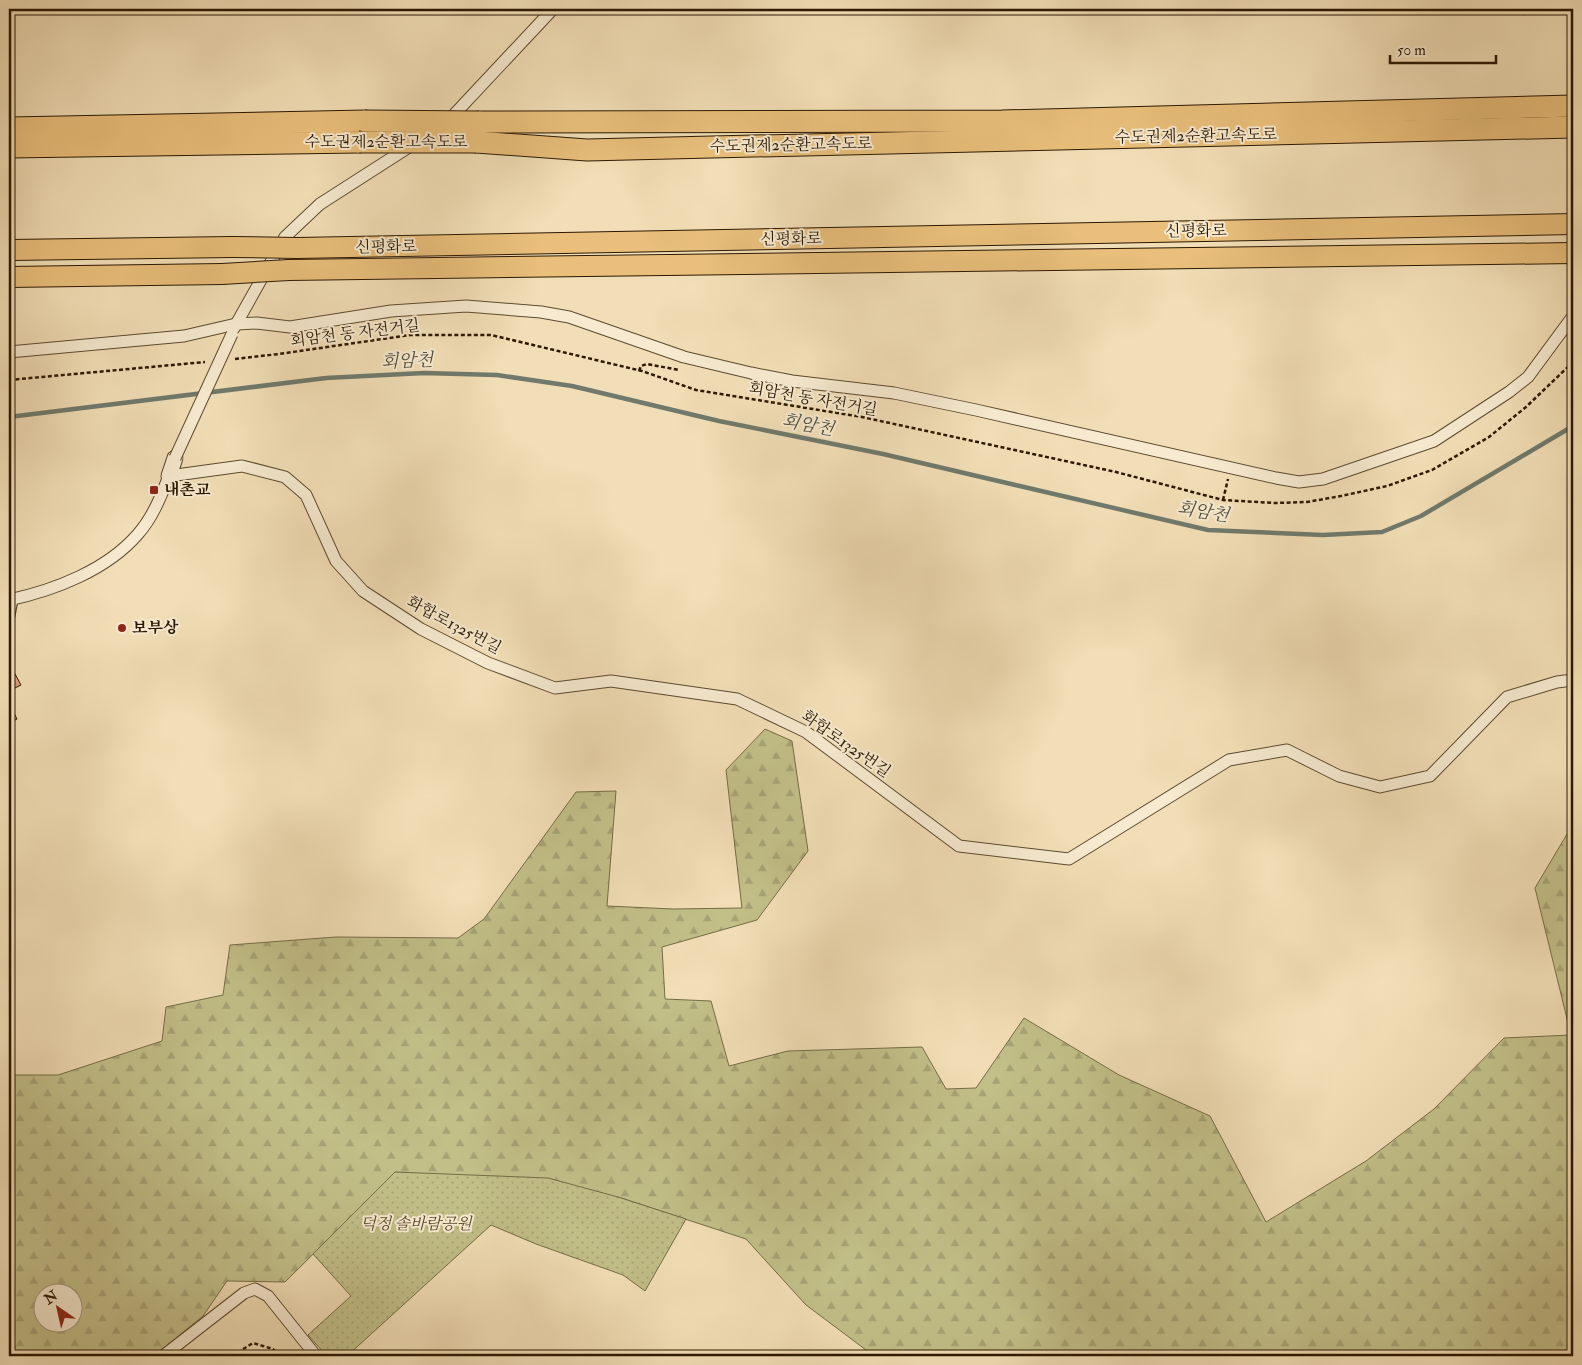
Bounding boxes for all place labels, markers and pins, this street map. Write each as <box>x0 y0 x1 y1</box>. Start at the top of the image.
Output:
place label: 내촌교 <box>164 480 211 500</box>
marker: 내촌교 <box>148 484 160 496</box>
place label: 보부상 <box>132 618 179 638</box>
marker: 보부상 <box>116 622 128 634</box>

